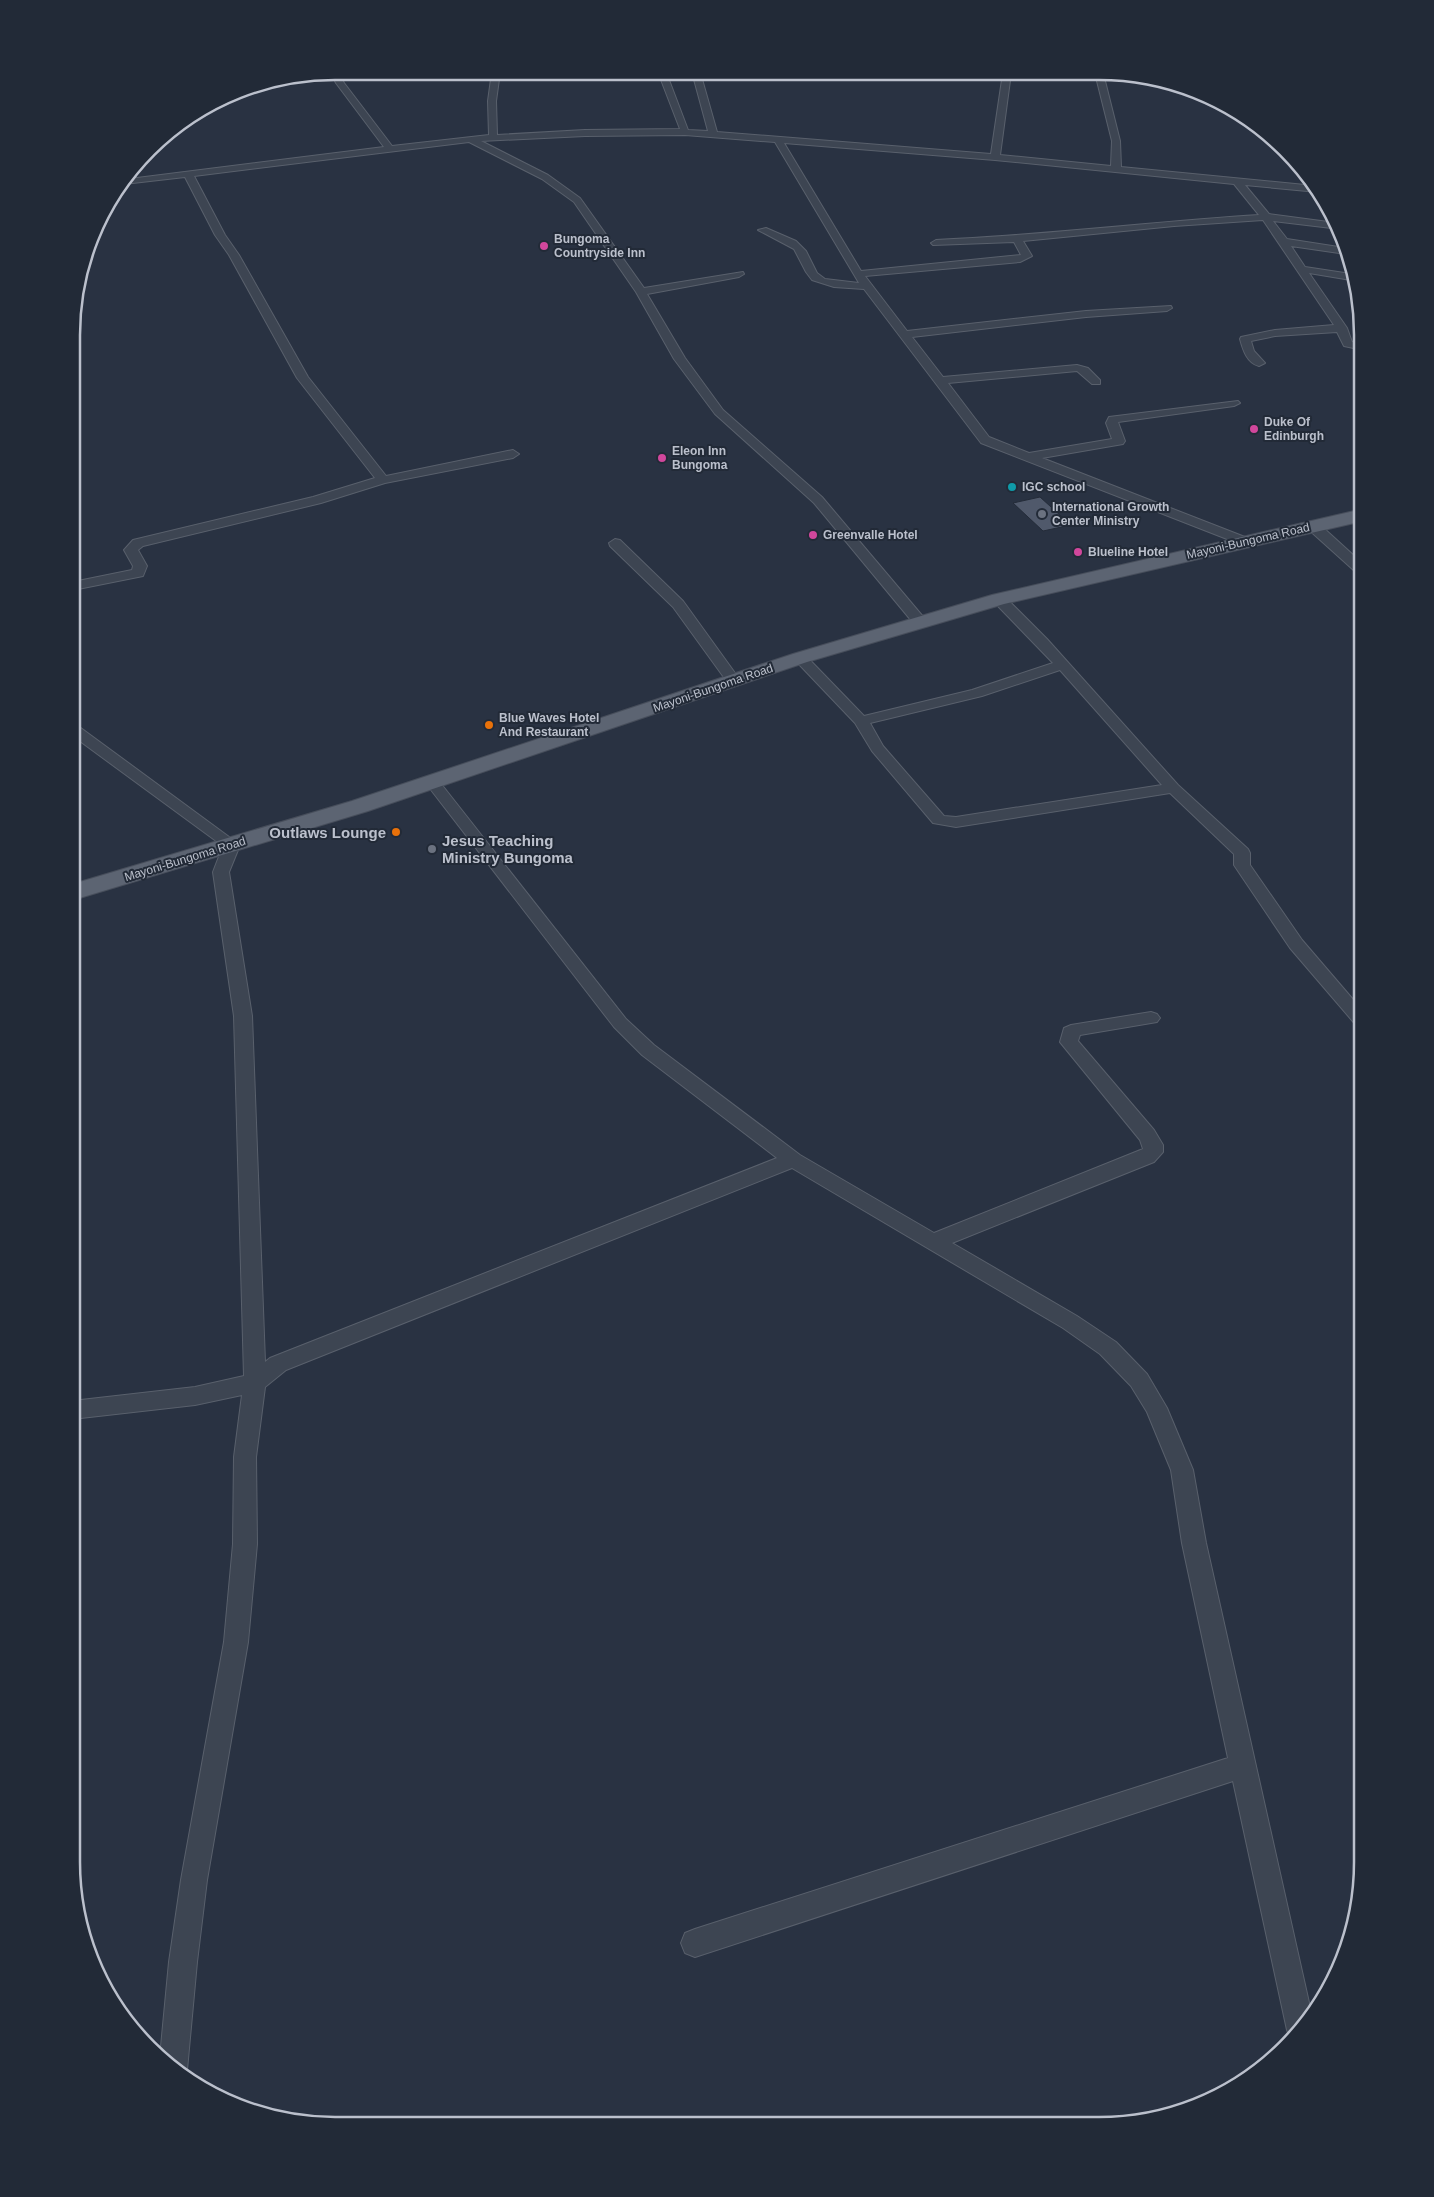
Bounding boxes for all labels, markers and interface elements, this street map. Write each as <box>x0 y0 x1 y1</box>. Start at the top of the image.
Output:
place label: Bungoma Countryside Inn <box>554 232 645 260</box>
marker: Bungoma Countryside Inn <box>538 240 550 252</box>
place label: Duke Of Edinburgh <box>1264 415 1324 443</box>
marker: Duke Of Edinburgh <box>1248 423 1260 435</box>
place label: Eleon Inn Bungoma <box>672 444 728 472</box>
marker: Eleon Inn Bungoma <box>656 452 668 464</box>
place label: IGC school <box>1022 480 1085 494</box>
marker: IGC school <box>1006 481 1018 493</box>
place label: International Growth Center Ministry <box>1052 500 1169 528</box>
marker: International Growth Center Ministry <box>1036 508 1048 520</box>
street label: Mayoni-Bungoma Road <box>1185 520 1311 562</box>
place label: Greenvalle Hotel <box>823 528 918 542</box>
marker: Greenvalle Hotel <box>807 529 819 541</box>
place label: Blueline Hotel <box>1088 545 1168 559</box>
marker: Blueline Hotel <box>1072 546 1084 558</box>
street label: Mayoni-Bungoma Road <box>651 661 775 715</box>
place label: Blue Waves Hotel And Restaurant <box>499 711 599 739</box>
marker: Blue Waves Hotel And Restaurant <box>483 719 495 731</box>
place label: Outlaws Lounge <box>269 824 386 841</box>
marker: Outlaws Lounge <box>390 826 402 838</box>
place label: Jesus Teaching Ministry Bungoma <box>442 832 573 866</box>
street label: Mayoni-Bungoma Road <box>123 834 247 884</box>
marker: Jesus Teaching Ministry Bungoma <box>426 843 438 855</box>

